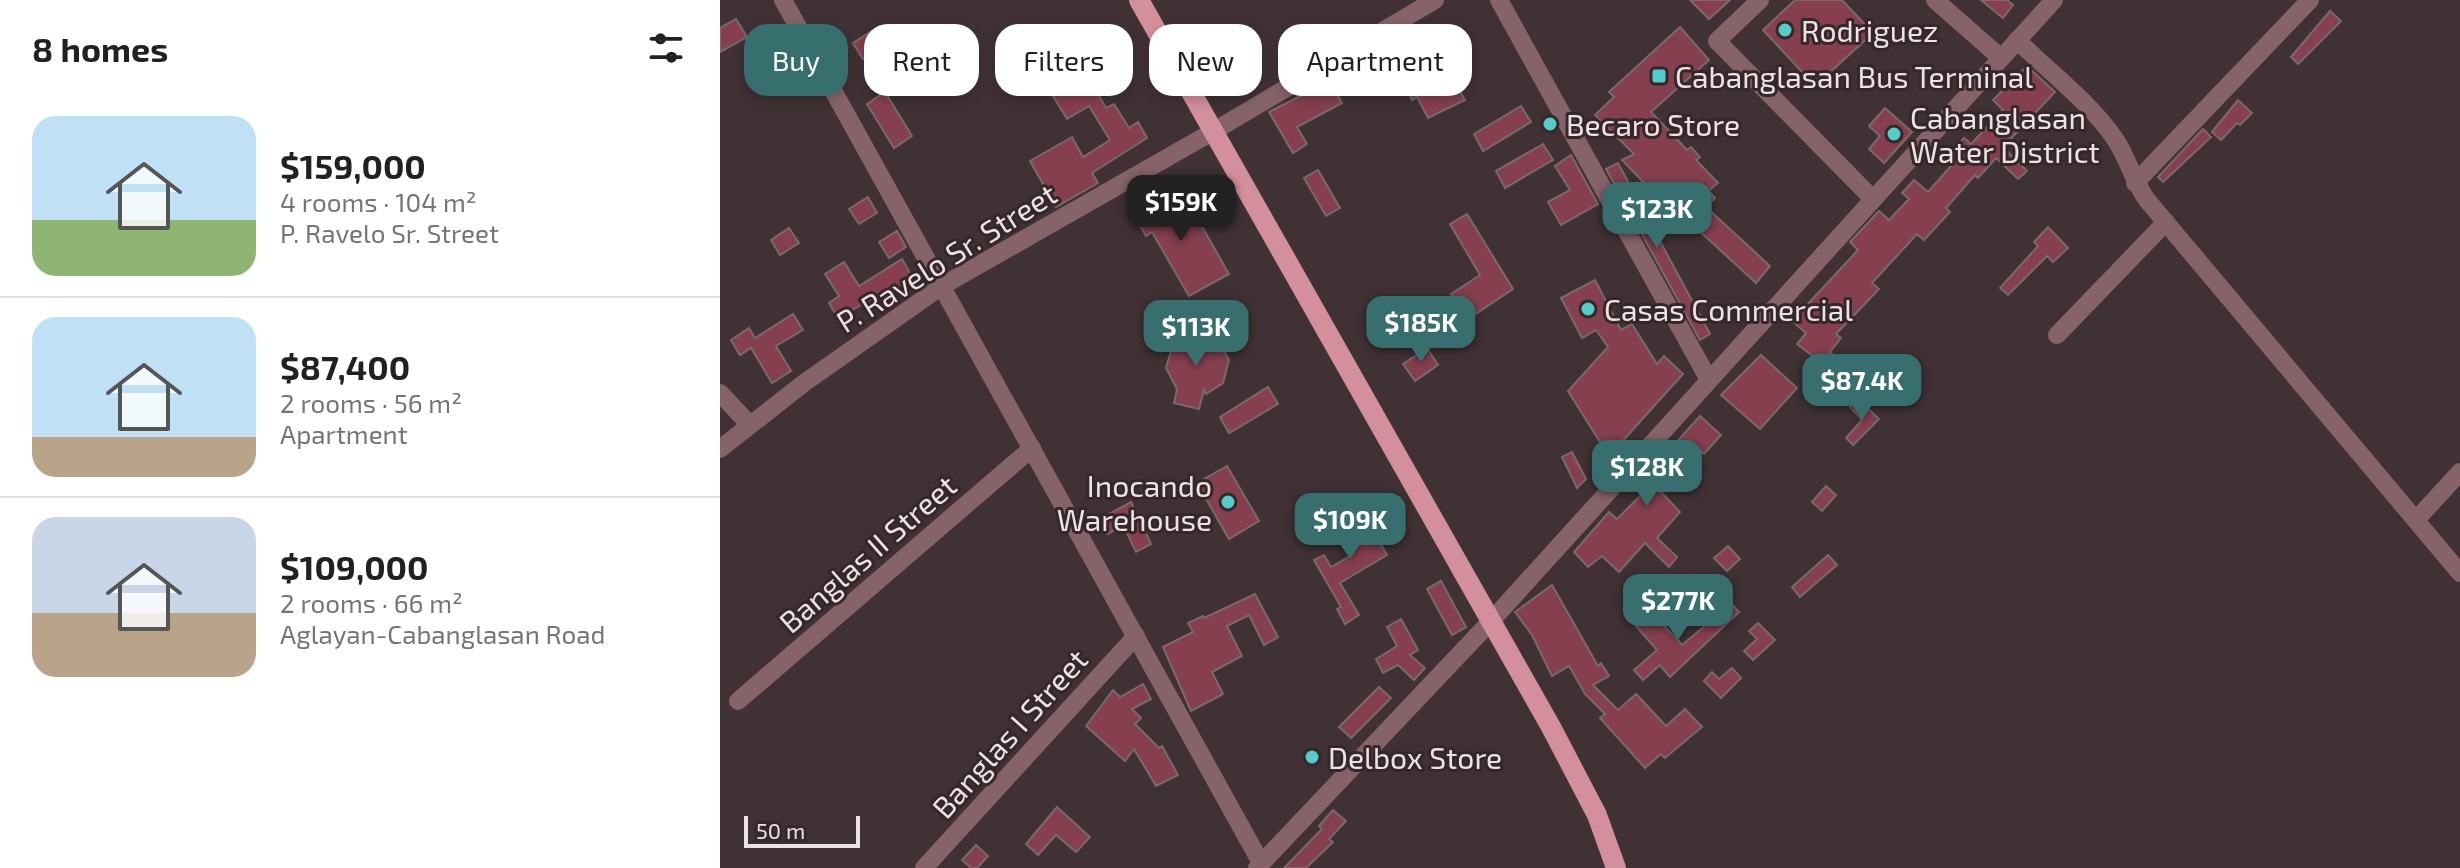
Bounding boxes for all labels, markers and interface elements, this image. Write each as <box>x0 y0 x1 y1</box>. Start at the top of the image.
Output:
place label: Rodriguez <box>1801 12 1938 48</box>
marker: Rodriguez <box>1776 21 1794 39</box>
chip: Buy <box>744 24 848 96</box>
chip: Rent <box>864 24 979 96</box>
chip: Filters <box>995 24 1133 96</box>
chip: New <box>1149 24 1262 96</box>
chip: Apartment <box>1278 24 1472 96</box>
icon: filters <box>644 26 688 70</box>
text: 8 homes <box>32 28 168 69</box>
place label: Cabanglasan Bus Terminal <box>1675 58 2033 94</box>
marker: Cabanglasan Bus Terminal <box>1650 67 1668 85</box>
place label: Cabanglasan Water District <box>1910 99 2100 169</box>
place label: Becaro Store <box>1566 106 1740 142</box>
marker: Becaro Store <box>1541 115 1559 133</box>
marker: Cabanglasan Water District <box>1885 125 1903 143</box>
text: $159,000 <box>280 145 426 186</box>
icon: home <box>96 148 192 244</box>
street label: P. Ravelo Sr. Street <box>829 175 1063 339</box>
pin: $159K <box>1125 175 1237 243</box>
pin: $123K <box>1601 182 1713 250</box>
text: $159K <box>1145 185 1217 216</box>
text: 4 rooms · 104 m² <box>280 186 476 217</box>
text: $123K <box>1621 192 1693 223</box>
text: P. Ravelo Sr. Street <box>280 217 499 248</box>
place label: Casas Commercial <box>1604 291 1853 327</box>
pin: $185K <box>1365 296 1477 364</box>
pin: $113K <box>1140 300 1252 368</box>
marker: Casas Commercial <box>1579 300 1597 318</box>
text: $185K <box>1384 306 1458 337</box>
text: $113K <box>1162 310 1230 341</box>
text: $87,400 <box>280 346 410 387</box>
icon: home <box>96 349 192 445</box>
pin: $87.4K <box>1797 354 1927 422</box>
text: $87.4K <box>1820 364 1904 395</box>
text: 2 rooms · 56 m² <box>280 387 462 418</box>
text: Apartment <box>280 418 408 449</box>
pin: $128K <box>1591 440 1703 508</box>
text: $128K <box>1610 450 1684 481</box>
street label: Banglas II Street <box>771 466 963 640</box>
place label: Inocando Warehouse <box>1057 467 1212 537</box>
marker: Inocando Warehouse <box>1219 493 1237 511</box>
pin: $109K <box>1294 493 1406 561</box>
text: $109K <box>1313 503 1387 534</box>
text: $109,000 <box>280 546 429 587</box>
icon: home <box>96 549 192 645</box>
pin: $277K <box>1622 574 1734 642</box>
text: $277K <box>1641 584 1715 615</box>
text: 2 rooms · 66 m² <box>280 587 463 618</box>
text: Aglayan-Cabanglasan Road <box>280 618 605 649</box>
street label: Banglas I Street <box>924 641 1094 825</box>
place label: Delbox Store <box>1328 739 1502 775</box>
marker: Delbox Store <box>1303 748 1321 766</box>
scale bar <box>744 812 860 848</box>
text: 50 m <box>756 817 805 843</box>

